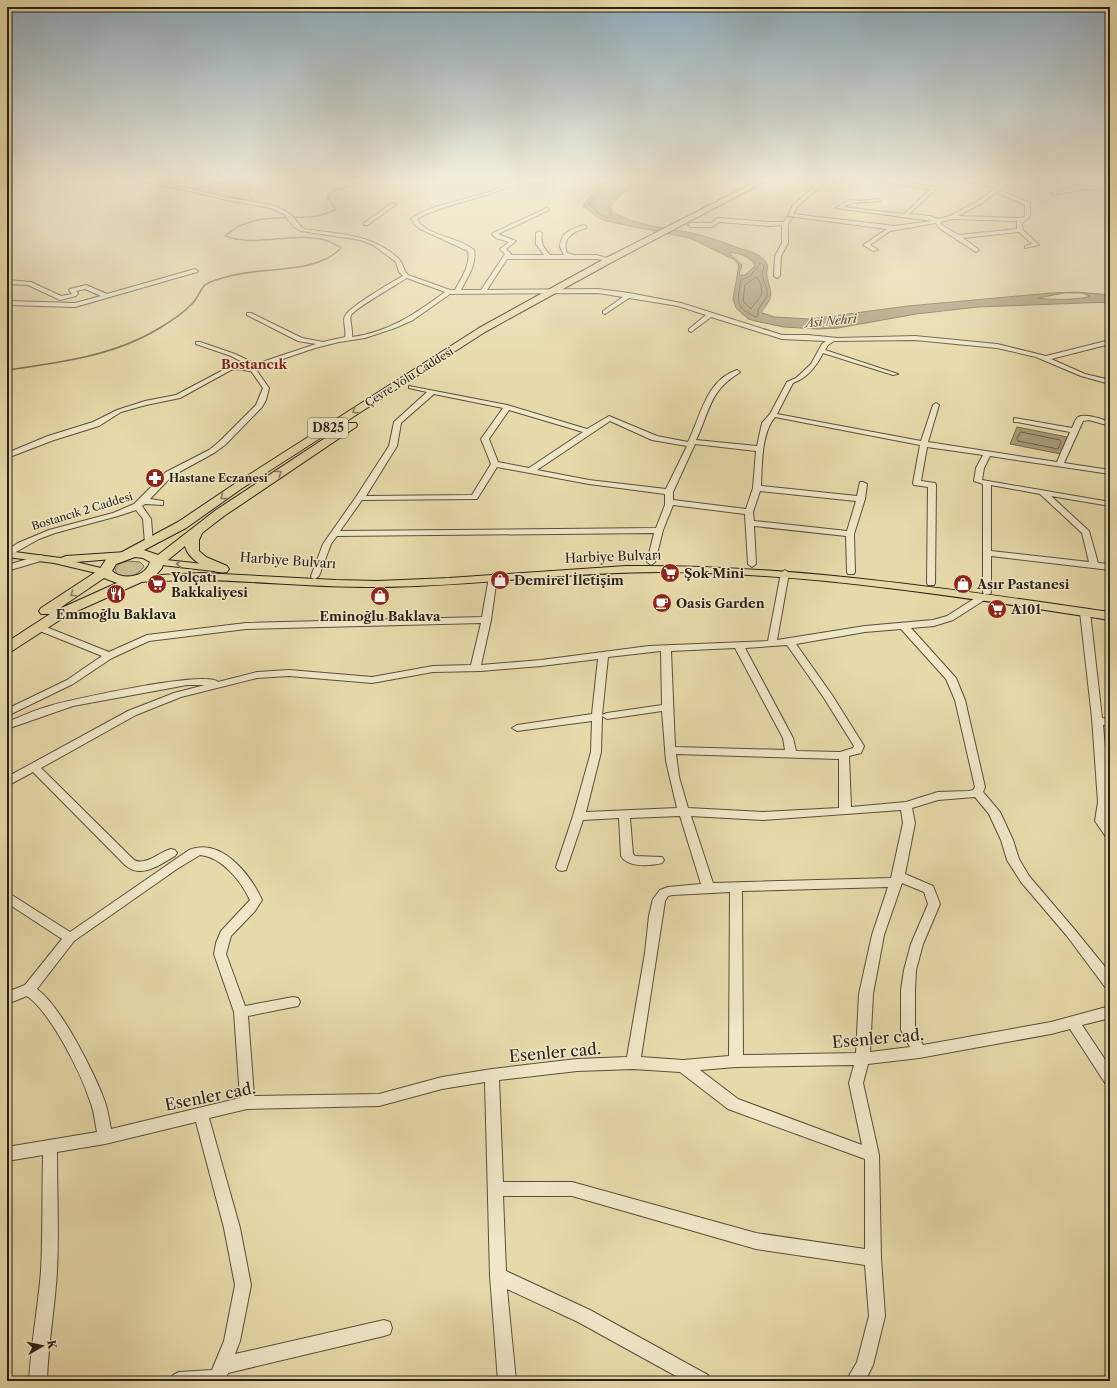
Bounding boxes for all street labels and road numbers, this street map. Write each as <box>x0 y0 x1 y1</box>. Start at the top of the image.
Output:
street label: Çevre Yolu Caddesi <box>362 344 456 410</box>
road number: D825 <box>308 418 348 438</box>
street label: Bostancık 2 Caddesi <box>30 489 135 533</box>
street label: Harbiye Bulvarı <box>565 546 662 566</box>
street label: Harbiye Bulvarı <box>239 549 337 571</box>
street label: Esenler cad. <box>831 1024 925 1052</box>
street label: Esenler cad. <box>508 1038 602 1066</box>
street label: Esenler cad. <box>163 1077 257 1115</box>

